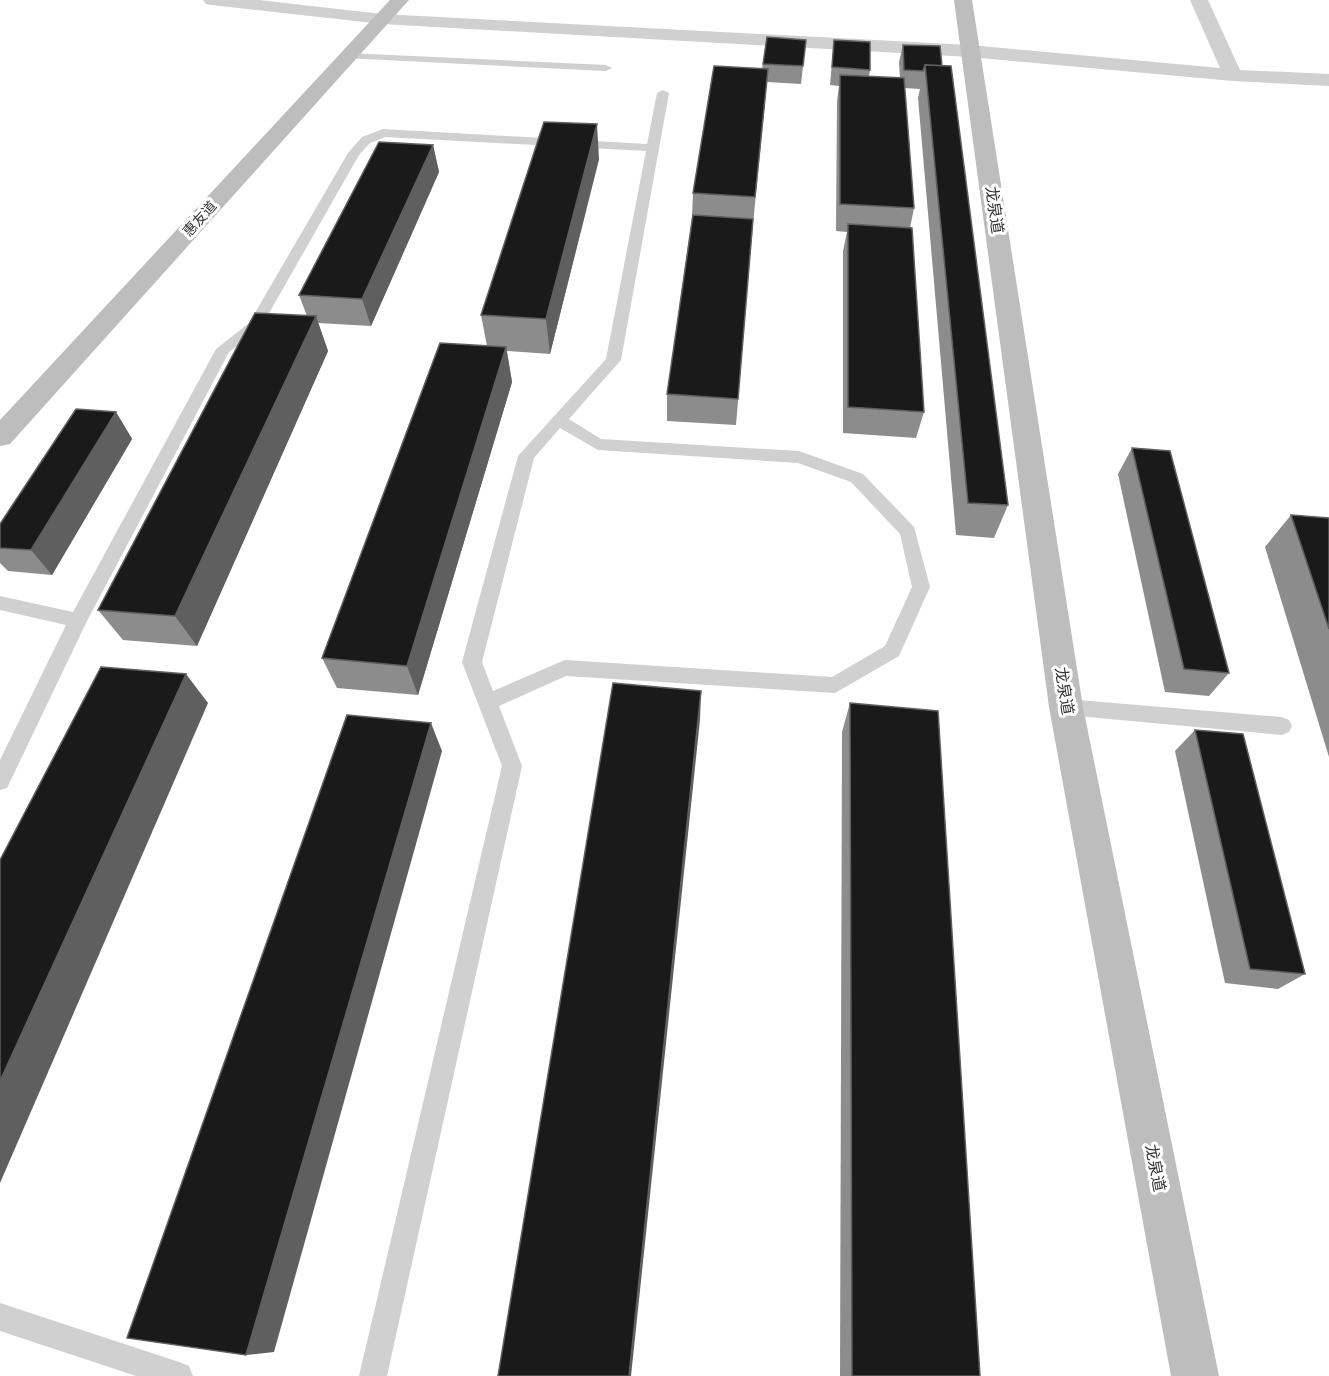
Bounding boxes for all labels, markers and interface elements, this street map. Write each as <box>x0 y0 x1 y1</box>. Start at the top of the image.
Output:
street label: 龙泉道 <box>981 185 1007 235</box>
street label: 惠友道 <box>180 198 220 240</box>
street label: 龙泉道 <box>1050 666 1078 716</box>
street label: 龙泉道 <box>1141 1143 1169 1193</box>

